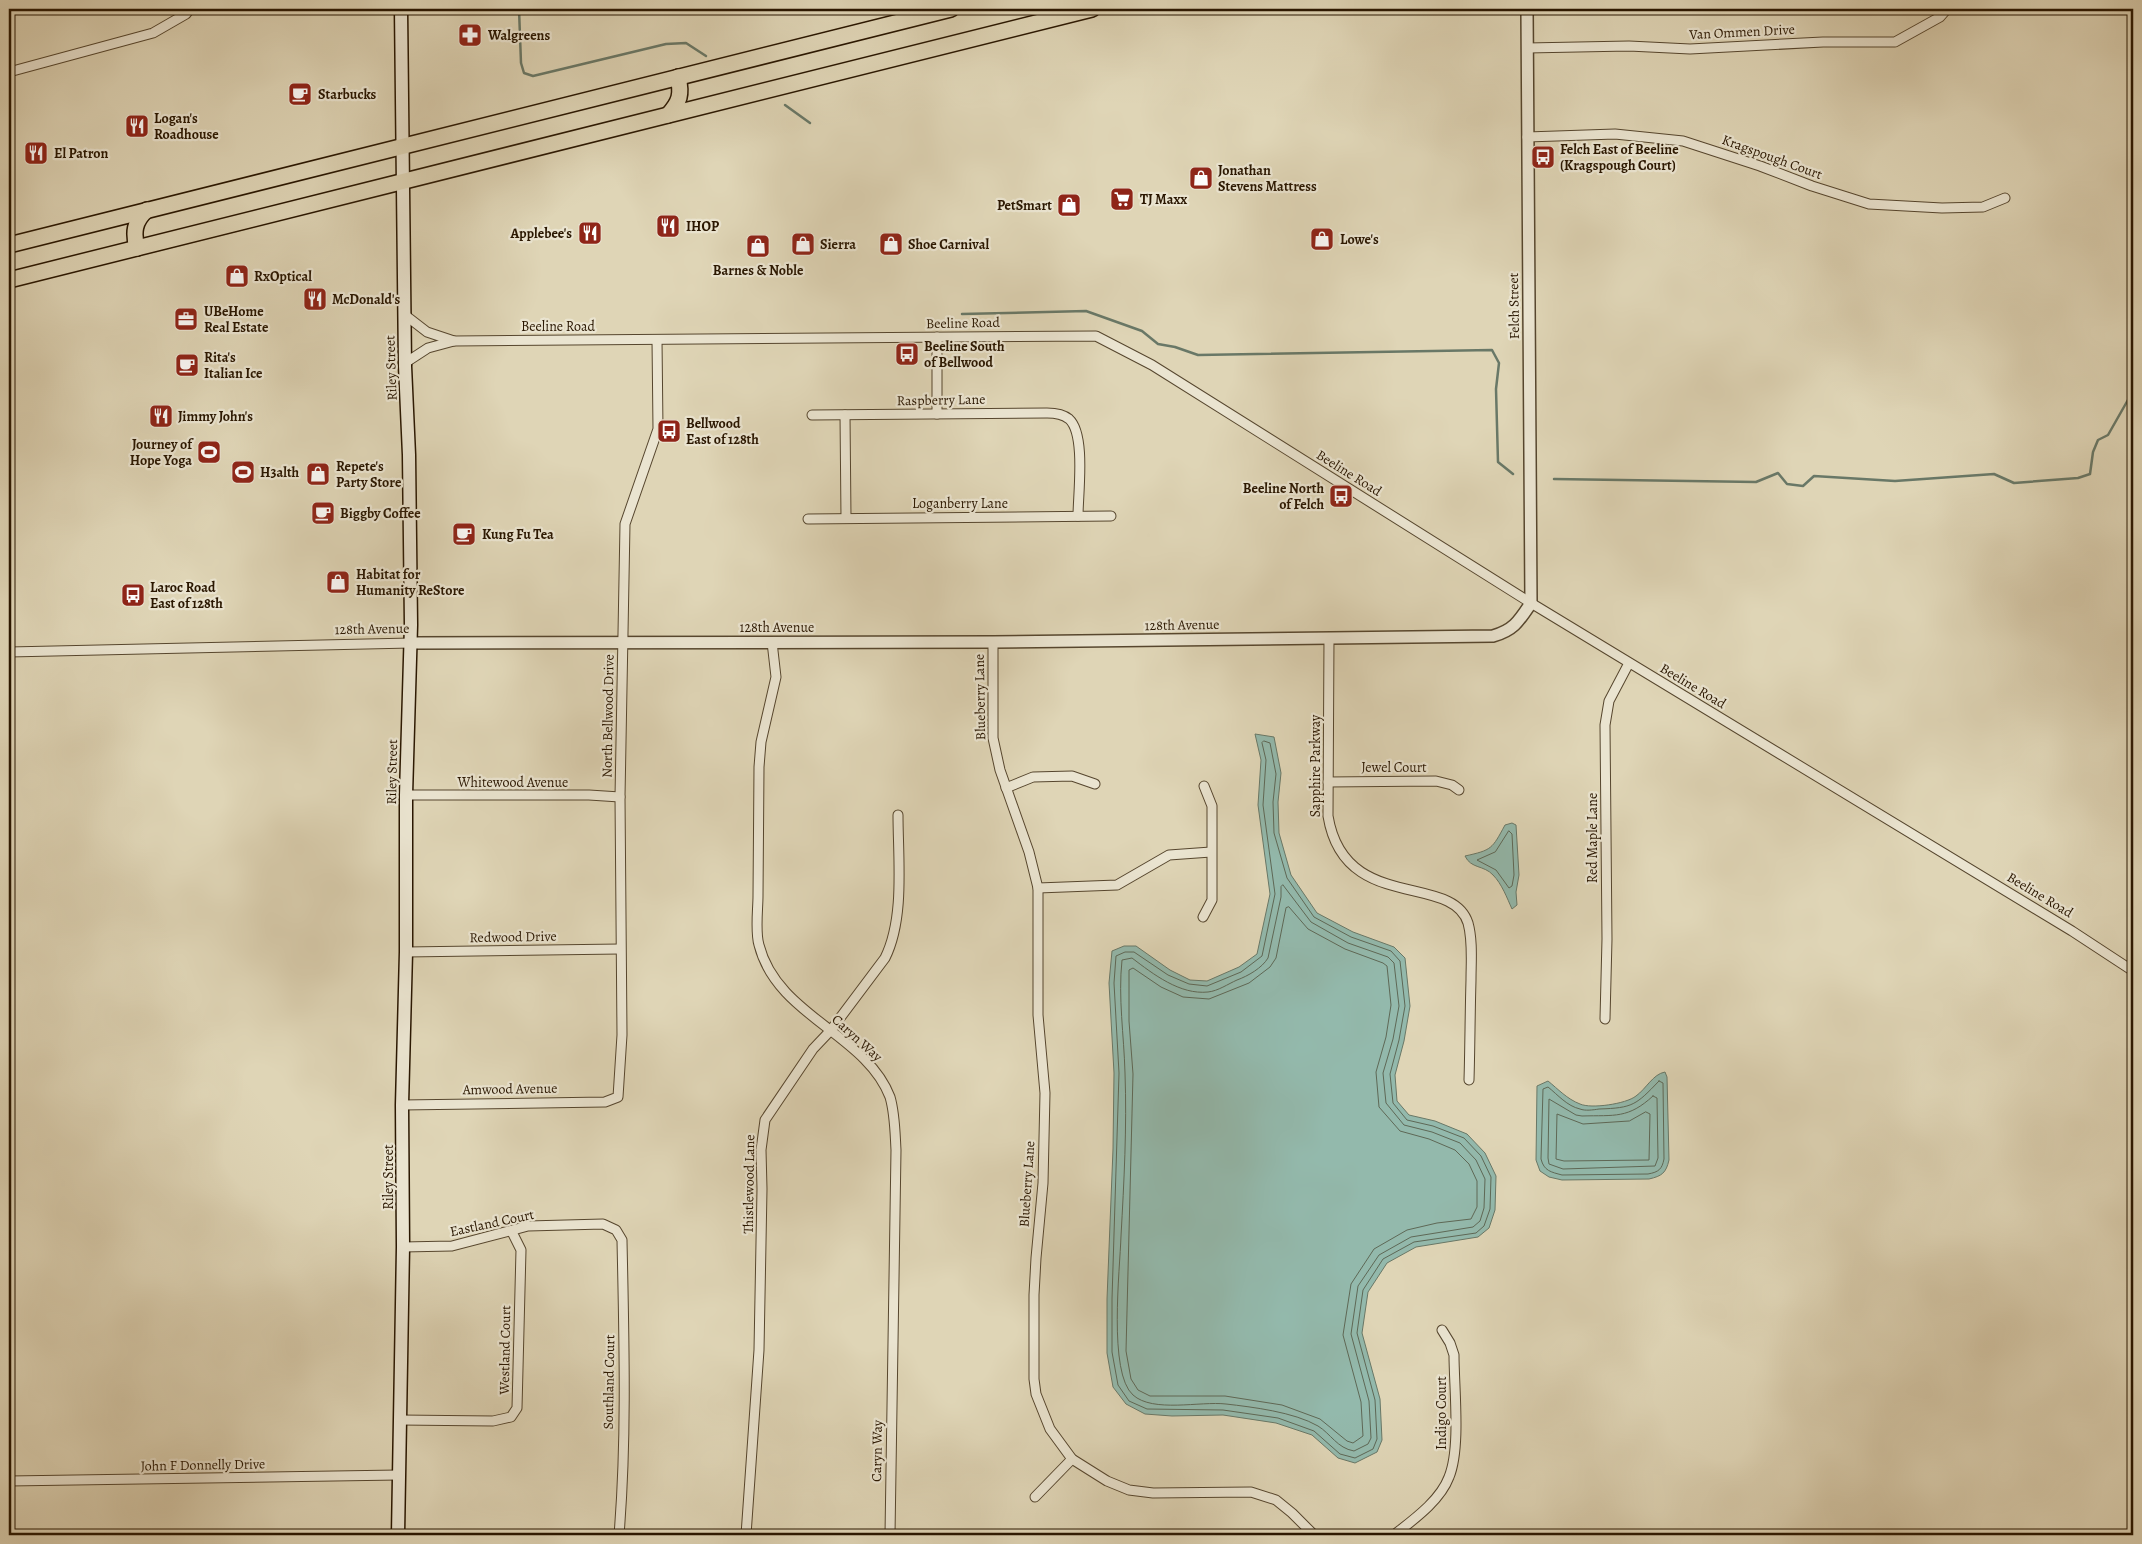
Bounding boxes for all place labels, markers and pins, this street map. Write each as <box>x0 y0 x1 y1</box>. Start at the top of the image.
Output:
pharmacy icon: Walgreens <box>457 22 483 48</box>
place label: Walgreens <box>487 26 550 45</box>
cafe icon: Starbucks <box>287 81 313 107</box>
place label: Starbucks <box>318 85 377 104</box>
place label: Logan's Roadhouse <box>154 109 219 144</box>
restaurant icon: Logan's Roadhouse <box>124 113 150 139</box>
restaurant icon: El Patron <box>23 140 49 166</box>
place label: Felch East of Beeline (Kragspough Court) <box>1560 140 1679 175</box>
place label: El Patron <box>54 144 109 163</box>
bus stop icon: Felch East of Beeline (Kragspough Court) <box>1530 144 1556 170</box>
place label: Jonathan Stevens Mattress <box>1218 161 1317 196</box>
shop icon: Jonathan Stevens Mattress <box>1188 165 1214 191</box>
supermarket icon: TJ Maxx <box>1109 186 1135 212</box>
place label: TJ Maxx <box>1140 190 1187 209</box>
shop icon: PetSmart <box>1056 192 1082 218</box>
place label: PetSmart <box>997 196 1052 215</box>
restaurant icon: IHOP <box>655 213 681 239</box>
place label: IHOP <box>686 217 719 236</box>
restaurant icon: Applebee's <box>577 220 603 246</box>
place label: Applebee's <box>510 224 572 243</box>
shop icon: Lowe's <box>1309 226 1335 252</box>
place label: Lowe's <box>1340 230 1379 249</box>
shop icon: Sierra <box>790 231 816 257</box>
shop icon: Shoe Carnival <box>878 231 904 257</box>
shop icon: Barnes & Noble <box>745 233 771 259</box>
place label: Sierra <box>820 235 856 254</box>
place label: Shoe Carnival <box>908 235 989 254</box>
place label: Barnes & Noble <box>713 261 804 280</box>
shop icon: RxOptical <box>224 263 250 289</box>
place label: RxOptical <box>254 267 312 286</box>
restaurant icon: McDonald's <box>302 286 328 312</box>
place label: McDonald's <box>332 290 400 309</box>
place label: UBeHome Real Estate <box>204 302 269 337</box>
office icon: UBeHome Real Estate <box>173 306 199 332</box>
place label: Beeline South of Bellwood <box>924 337 1005 372</box>
bus stop icon: Beeline South of Bellwood <box>894 341 920 367</box>
place label: Rita's Italian Ice <box>204 348 263 383</box>
cafe icon: Rita's Italian Ice <box>174 352 200 378</box>
restaurant icon: Jimmy John's <box>148 403 174 429</box>
place label: Jimmy John's <box>178 407 253 426</box>
place label: Bellwood East of 128th <box>686 414 759 449</box>
bus stop icon: Bellwood East of 128th <box>656 418 682 444</box>
place label: Journey of Hope Yoga <box>130 435 194 470</box>
sports icon: Journey of Hope Yoga <box>196 439 222 465</box>
place label: Repete's Party Store <box>336 457 402 492</box>
sports icon: H3alth <box>230 459 256 485</box>
shop icon: Repete's Party Store <box>305 461 331 487</box>
place label: H3alth <box>260 463 300 482</box>
place label: Beeline North of Felch <box>1243 479 1324 514</box>
bus stop icon: Beeline North of Felch <box>1328 483 1354 509</box>
cafe icon: Biggby Coffee <box>310 500 336 526</box>
place label: Biggby Coffee <box>340 504 421 523</box>
cafe icon: Kung Fu Tea <box>451 521 477 547</box>
place label: Kung Fu Tea <box>482 525 554 544</box>
place label: Habitat for Humanity ReStore <box>356 565 465 600</box>
shop icon: Habitat for Humanity ReStore <box>325 569 351 595</box>
place label: Laroc Road East of 128th <box>150 578 223 613</box>
bus stop icon: Laroc Road East of 128th <box>120 582 146 608</box>

